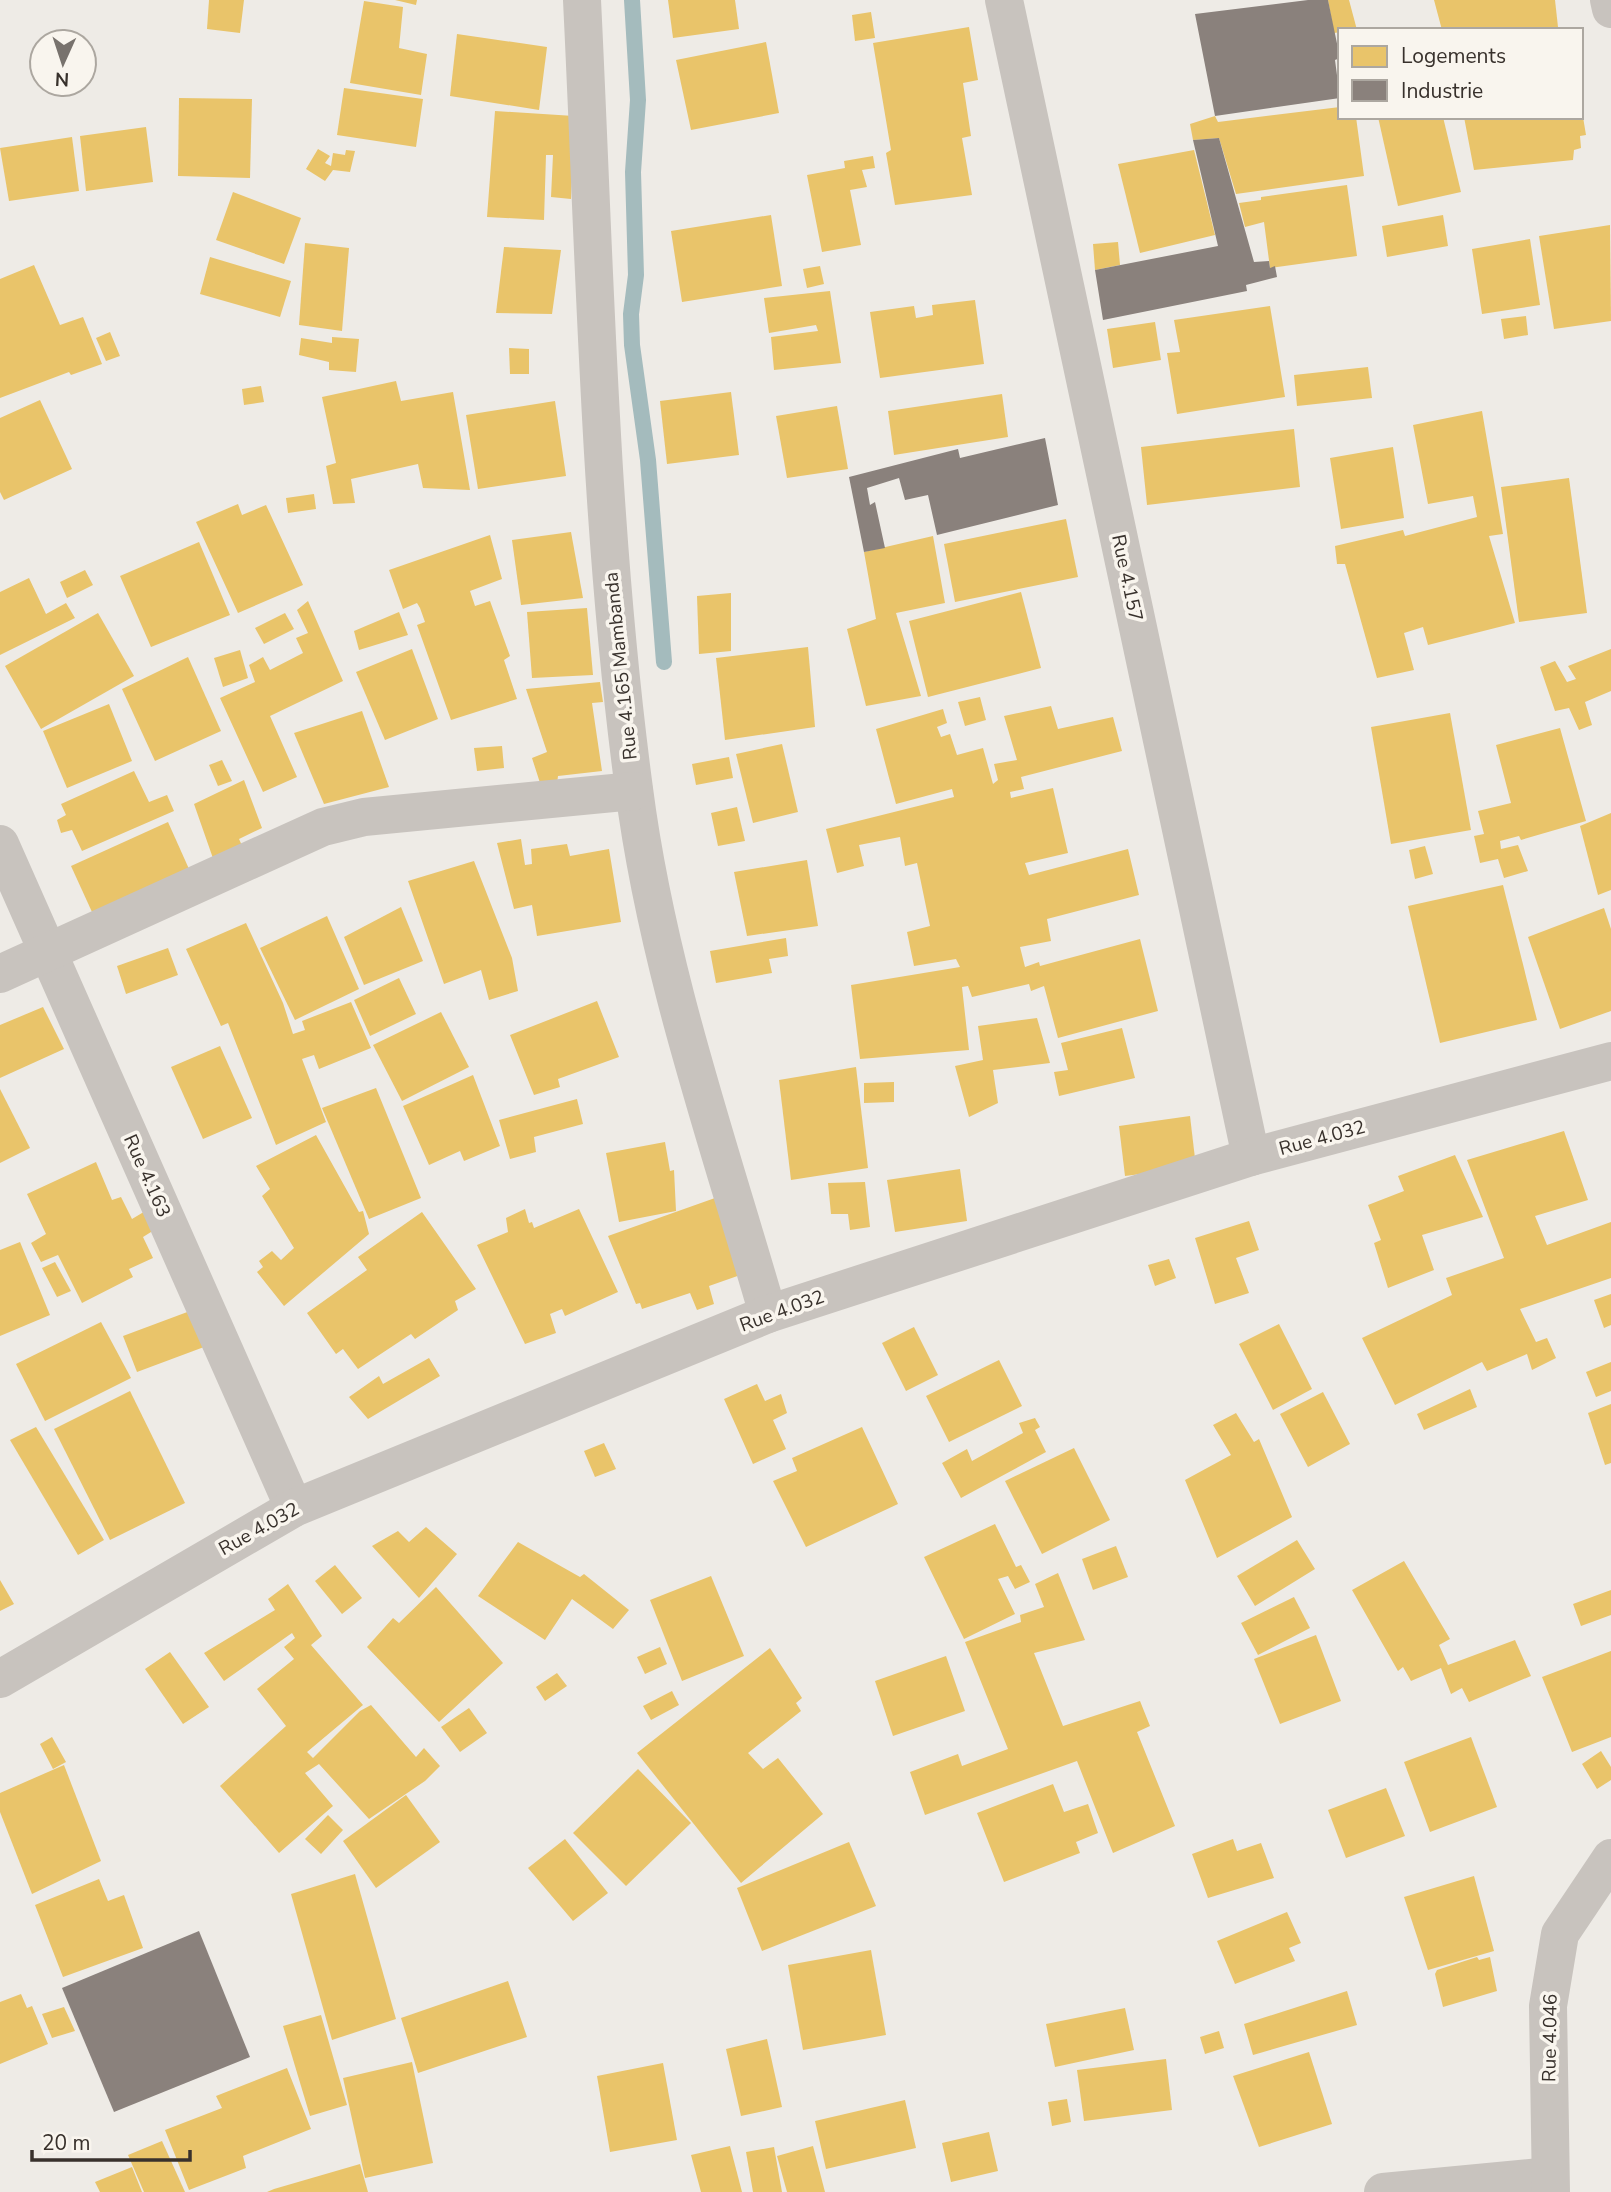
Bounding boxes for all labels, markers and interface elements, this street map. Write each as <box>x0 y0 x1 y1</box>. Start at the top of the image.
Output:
north arrow <box>28 28 98 98</box>
legend <box>1338 28 1583 119</box>
text: Logements <box>1401 42 1506 70</box>
text: N <box>54 66 70 92</box>
text: Industrie <box>1401 77 1483 105</box>
street label: Rue 4.157 <box>1105 532 1149 624</box>
street label: Rue 4.165 Mambanda <box>598 571 644 761</box>
street label: Rue 4.032 <box>1276 1114 1368 1162</box>
street label: Rue 4.163 <box>117 1130 177 1222</box>
street label: Rue 4.032 <box>736 1284 828 1338</box>
street label: Rue 4.032 <box>214 1496 304 1562</box>
street label: Rue 4.046 <box>1536 1994 1564 2082</box>
scale bar <box>32 2118 189 2162</box>
text: 20 m <box>42 2129 91 2157</box>

